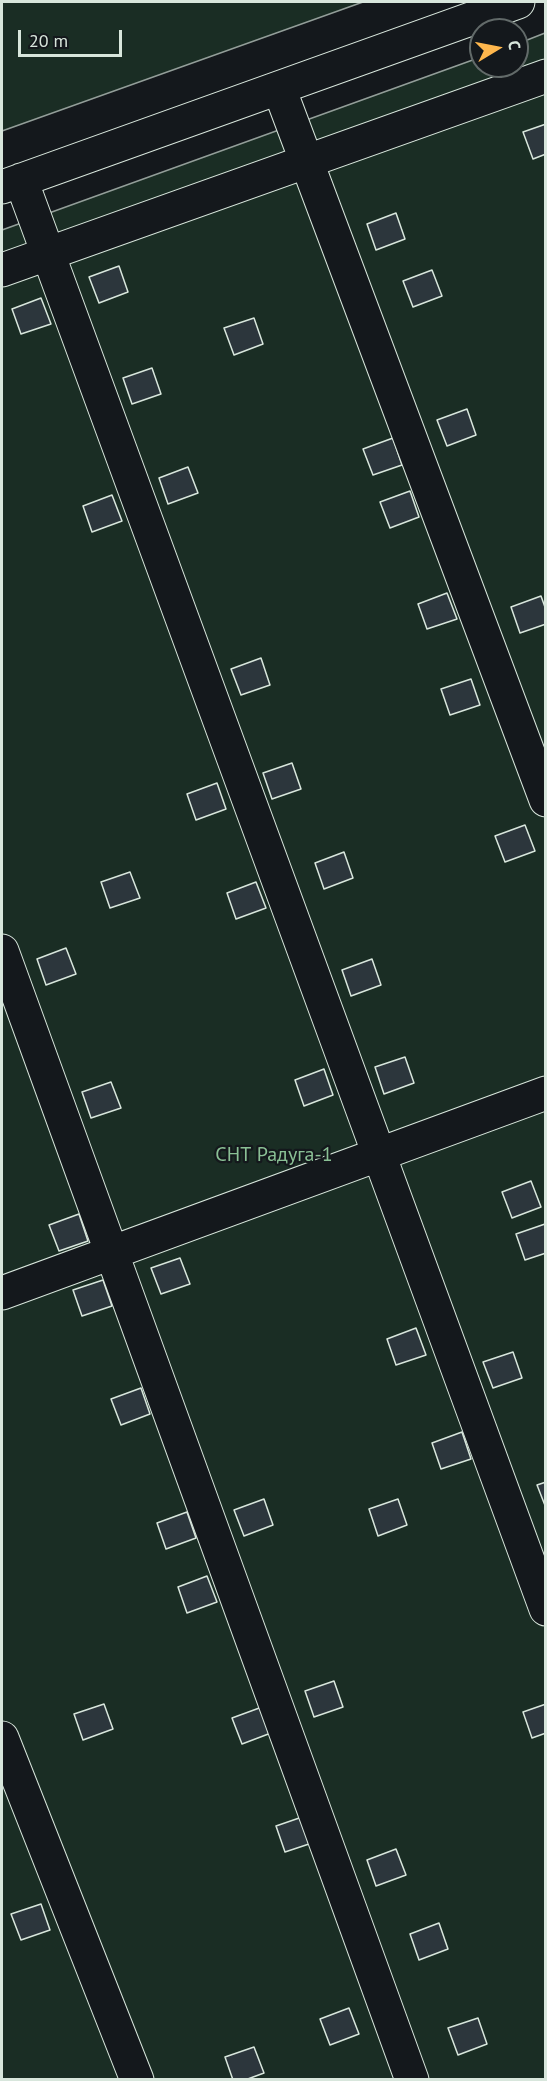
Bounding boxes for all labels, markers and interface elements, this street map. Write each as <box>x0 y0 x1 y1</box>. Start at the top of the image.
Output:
scale bar <box>21 18 124 56</box>
north arrow <box>469 18 529 78</box>
text: 20 m <box>29 29 68 52</box>
text: С <box>504 39 525 51</box>
park label: СНТ Радуга-1 <box>215 1143 333 1167</box>

